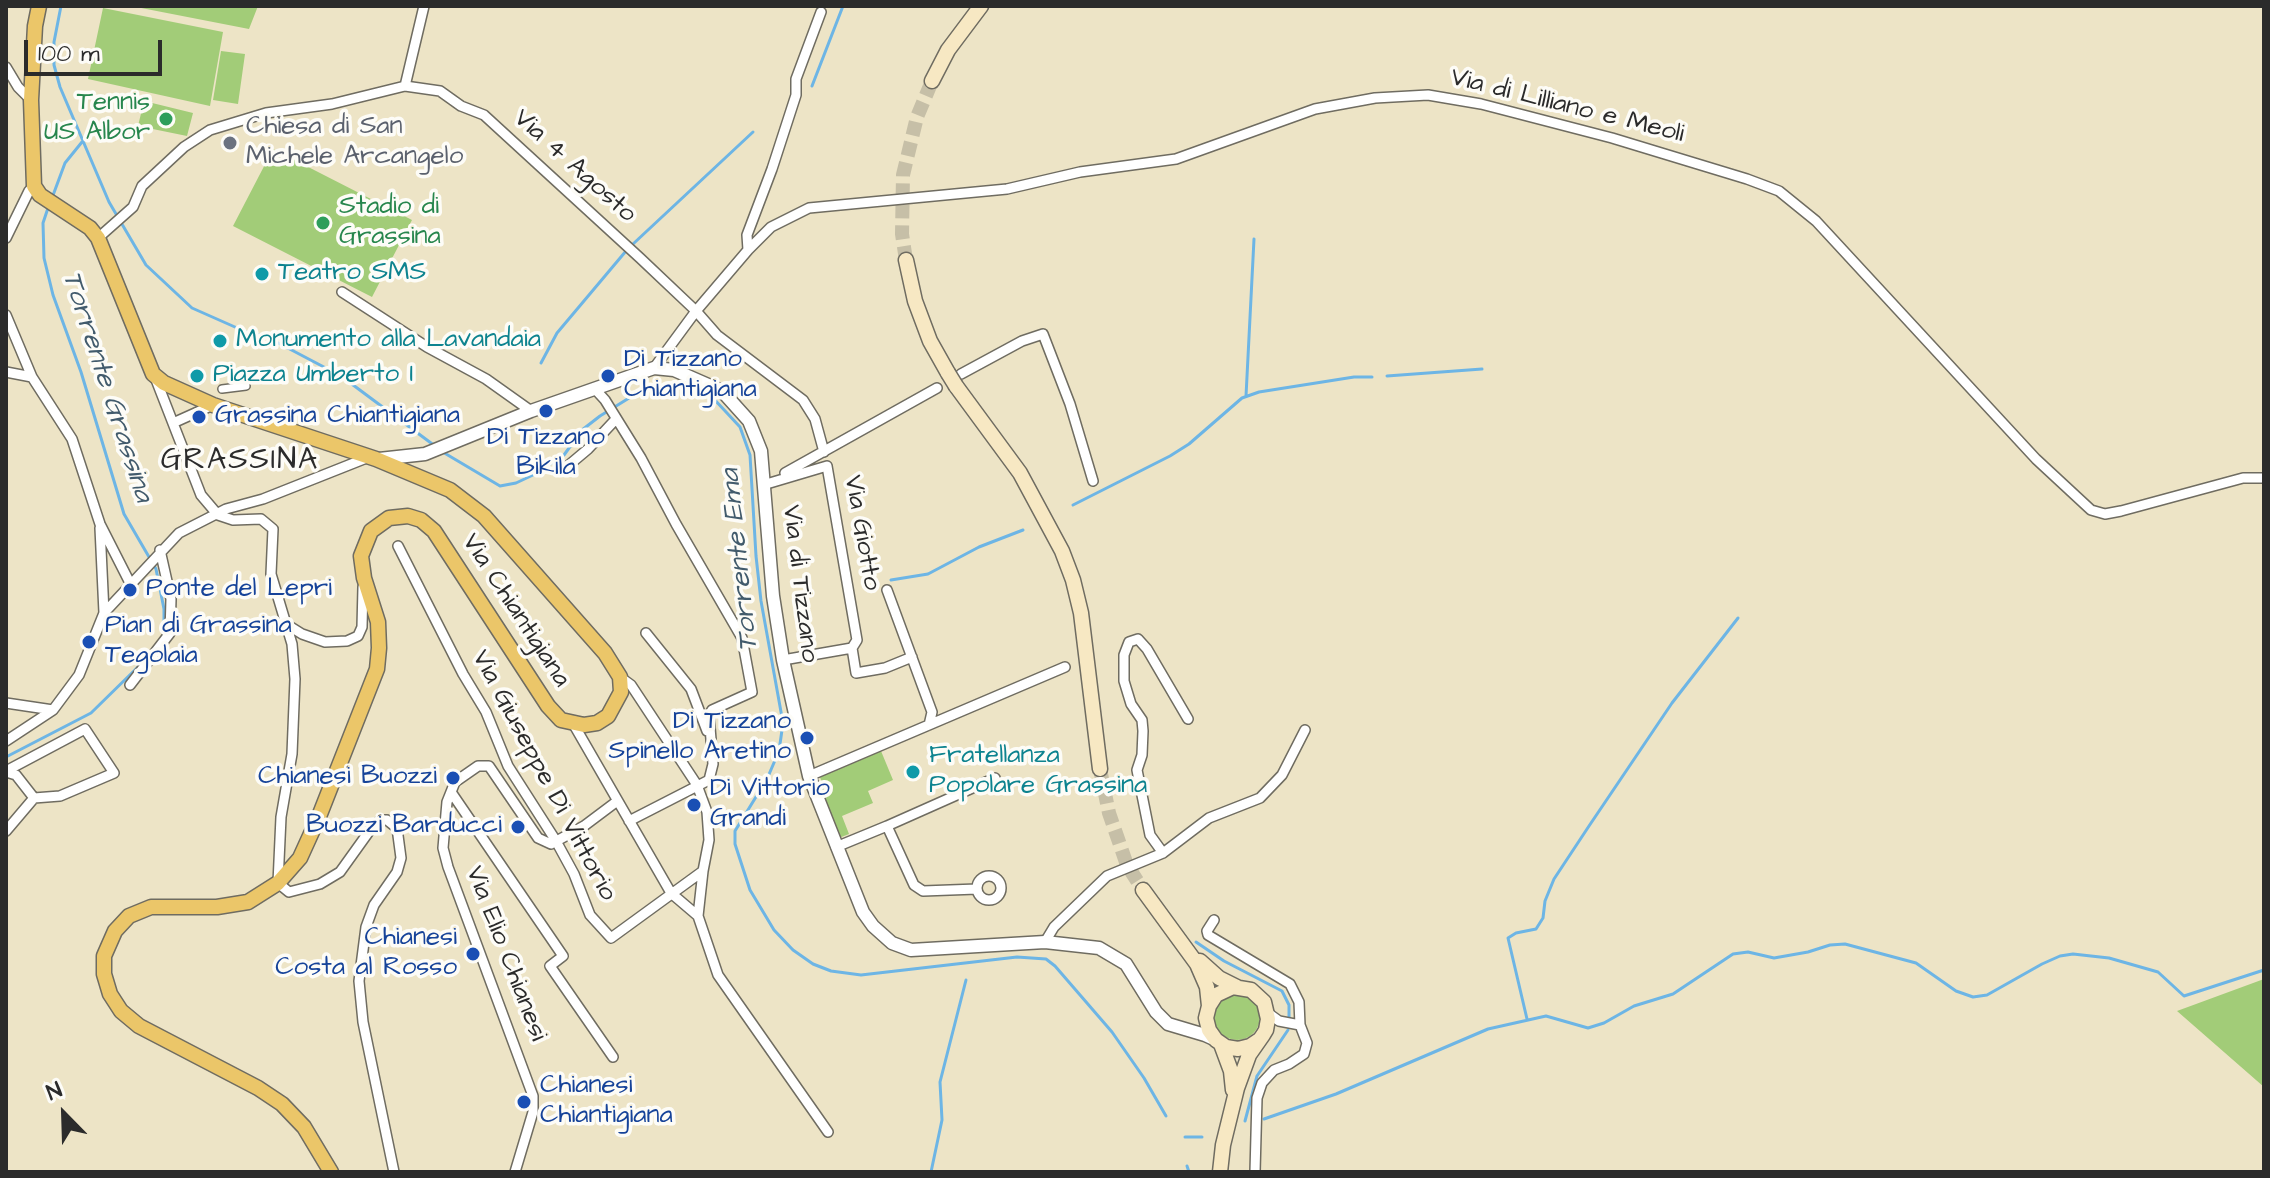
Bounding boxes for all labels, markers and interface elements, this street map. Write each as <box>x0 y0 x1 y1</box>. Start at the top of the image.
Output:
scale bar <box>28 24 166 74</box>
text: 100 m <box>38 37 100 71</box>
street label: Via di Lilliano e Meoli <box>1447 63 1687 151</box>
place label: Tennis US Albor <box>44 88 150 150</box>
street label: Via 4 Agosto <box>506 104 642 230</box>
marker: Tennis US Albor <box>157 110 175 128</box>
place label: Chiesa di San Michele Arcangelo <box>246 112 463 174</box>
marker: Chiesa di San Michele Arcangelo <box>221 134 239 152</box>
place label: Stadio di Grassina <box>339 192 441 254</box>
marker: Stadio di Grassina <box>314 214 332 232</box>
place label: Teatro SMS <box>278 258 426 290</box>
marker: Teatro SMS <box>253 265 271 283</box>
water label: Torrente Grassina <box>53 267 159 507</box>
place label: Monumento alla Lavandaia <box>236 325 541 357</box>
marker: Monumento alla Lavandaia <box>211 332 229 350</box>
place label: Di Tizzano Chiantigiana <box>624 345 757 406</box>
place label: Piazza Umberto I <box>213 360 413 392</box>
marker: Piazza Umberto I <box>188 367 206 385</box>
marker: Di Tizzano Chiantigiana <box>599 367 617 385</box>
place label: Grassina Chiantigiana <box>215 401 460 433</box>
marker: Di Tizzano Bikila <box>537 402 555 420</box>
marker: Grassina Chiantigiana <box>190 408 208 426</box>
place label: Di Tizzano Bikila <box>487 423 605 484</box>
district label: GRASSINA <box>161 444 319 480</box>
water label: Torrente Ema <box>715 467 767 653</box>
street label: Via Giotto <box>836 473 886 593</box>
street label: Via di Tizzano <box>774 504 824 664</box>
street label: Via Chiantigiana <box>454 528 576 694</box>
place label: Ponte del Lepri <box>146 574 332 606</box>
marker: Ponte del Lepri <box>121 581 139 599</box>
place label: Pian di Grassina Tegolaia <box>105 611 292 672</box>
marker: Pian di Grassina Tegolaia <box>80 633 98 651</box>
street label: Via Giuseppe Di Vittorio <box>464 645 622 907</box>
place label: Di Tizzano Spinello Aretino <box>608 707 791 768</box>
marker: Di Tizzano Spinello Aretino <box>798 729 816 747</box>
place label: Fratellanza Popolare Grassina <box>929 741 1147 802</box>
place label: Chianesi Buozzi <box>258 762 437 794</box>
marker: Fratellanza Popolare Grassina <box>904 763 922 781</box>
marker: Chianesi Buozzi <box>444 769 462 787</box>
place label: Di Vittorio Grandi <box>710 774 830 836</box>
marker: Di Vittorio Grandi <box>685 796 703 814</box>
place label: Buozzi Barducci <box>306 811 502 843</box>
marker: Buozzi Barducci <box>509 818 527 836</box>
street label: Via Elio Chianesi <box>457 862 553 1046</box>
place label: Chianesi Costa al Rosso <box>275 923 457 984</box>
marker: Chianesi Costa al Rosso <box>464 945 482 963</box>
place label: Chianesi Chiantigiana <box>540 1071 673 1132</box>
north arrow <box>24 1074 104 1154</box>
text: N <box>42 1074 67 1108</box>
marker: Chianesi Chiantigiana <box>515 1093 533 1111</box>

